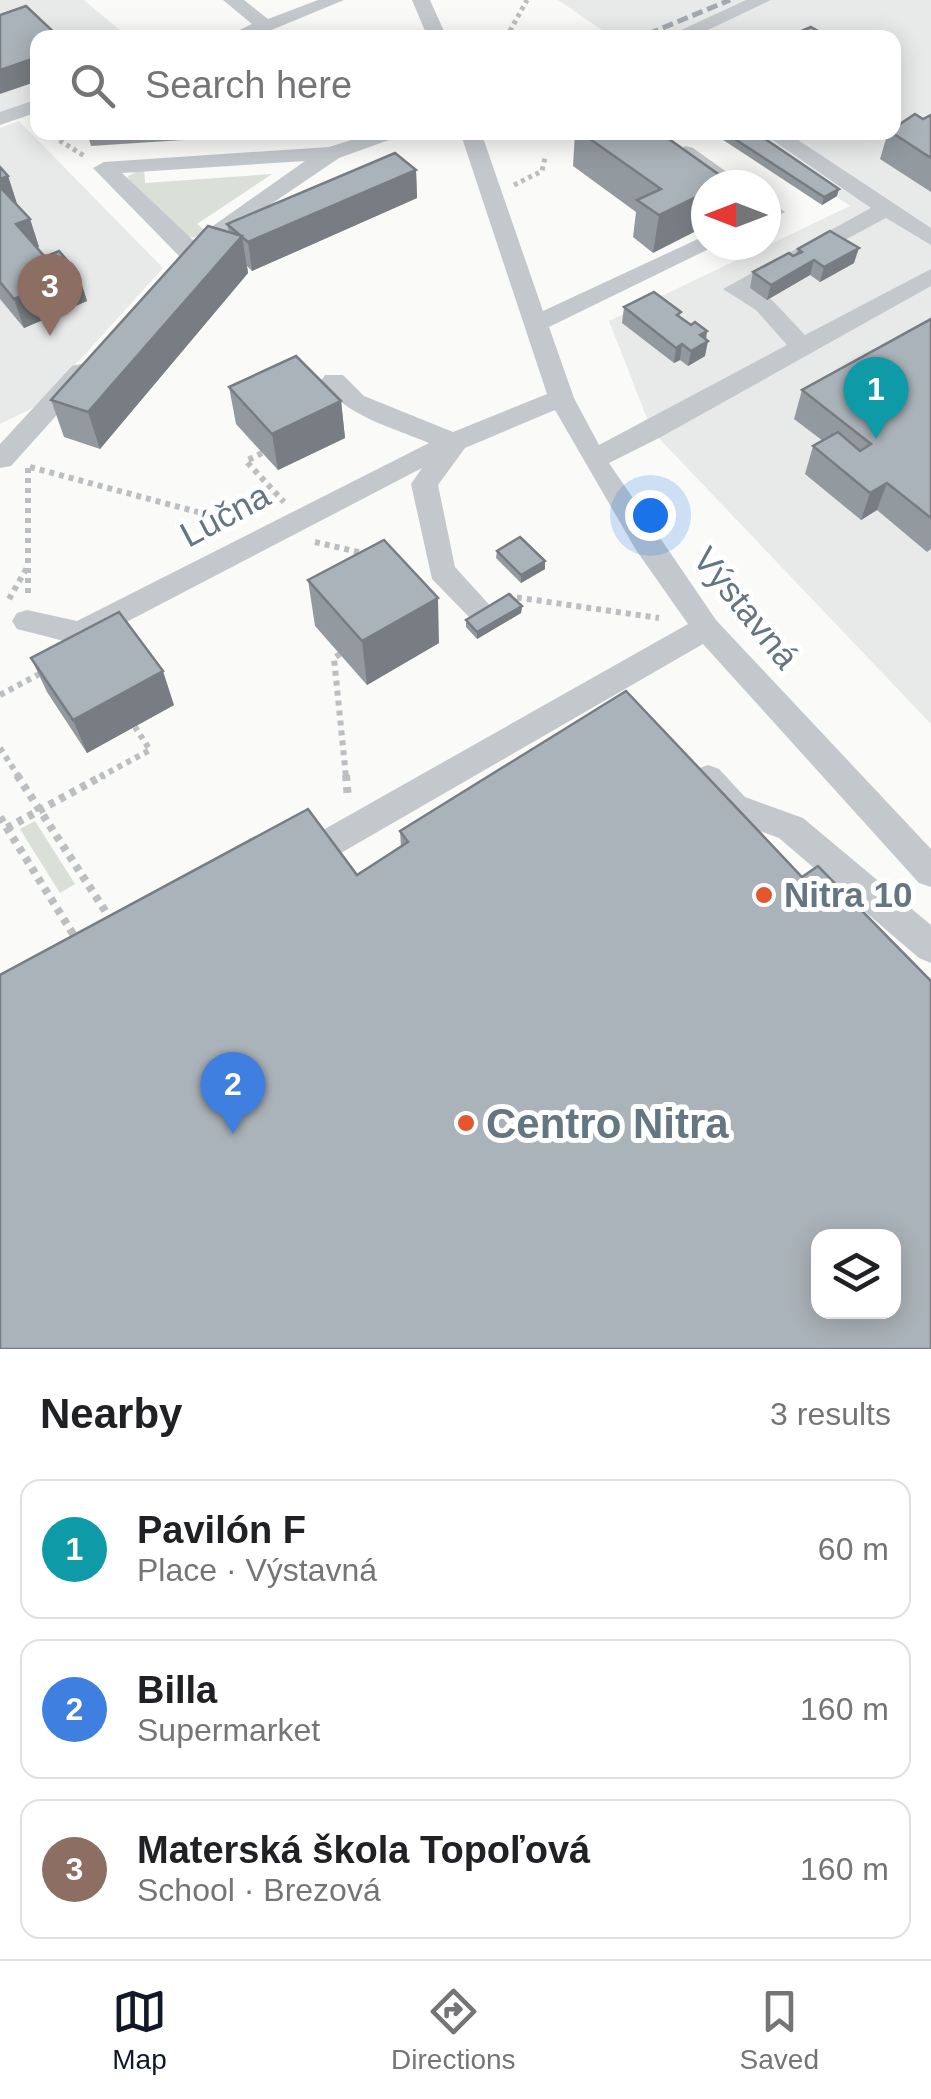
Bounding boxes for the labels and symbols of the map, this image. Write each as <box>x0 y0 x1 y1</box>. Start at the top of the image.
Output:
north arrow <box>691 170 781 260</box>
pin: 3 <box>18 254 82 336</box>
pin: 1 <box>844 356 908 439</box>
street label: Lúčna <box>174 475 276 554</box>
your location <box>625 490 676 541</box>
street label: Výstavná <box>686 539 807 676</box>
place label: Nitra 10 <box>784 875 912 914</box>
marker: Nitra 10 <box>753 884 775 906</box>
pin: 2 <box>200 1052 266 1134</box>
place label: Centro Nitra <box>486 1100 729 1147</box>
marker: Centro Nitra <box>455 1112 477 1134</box>

